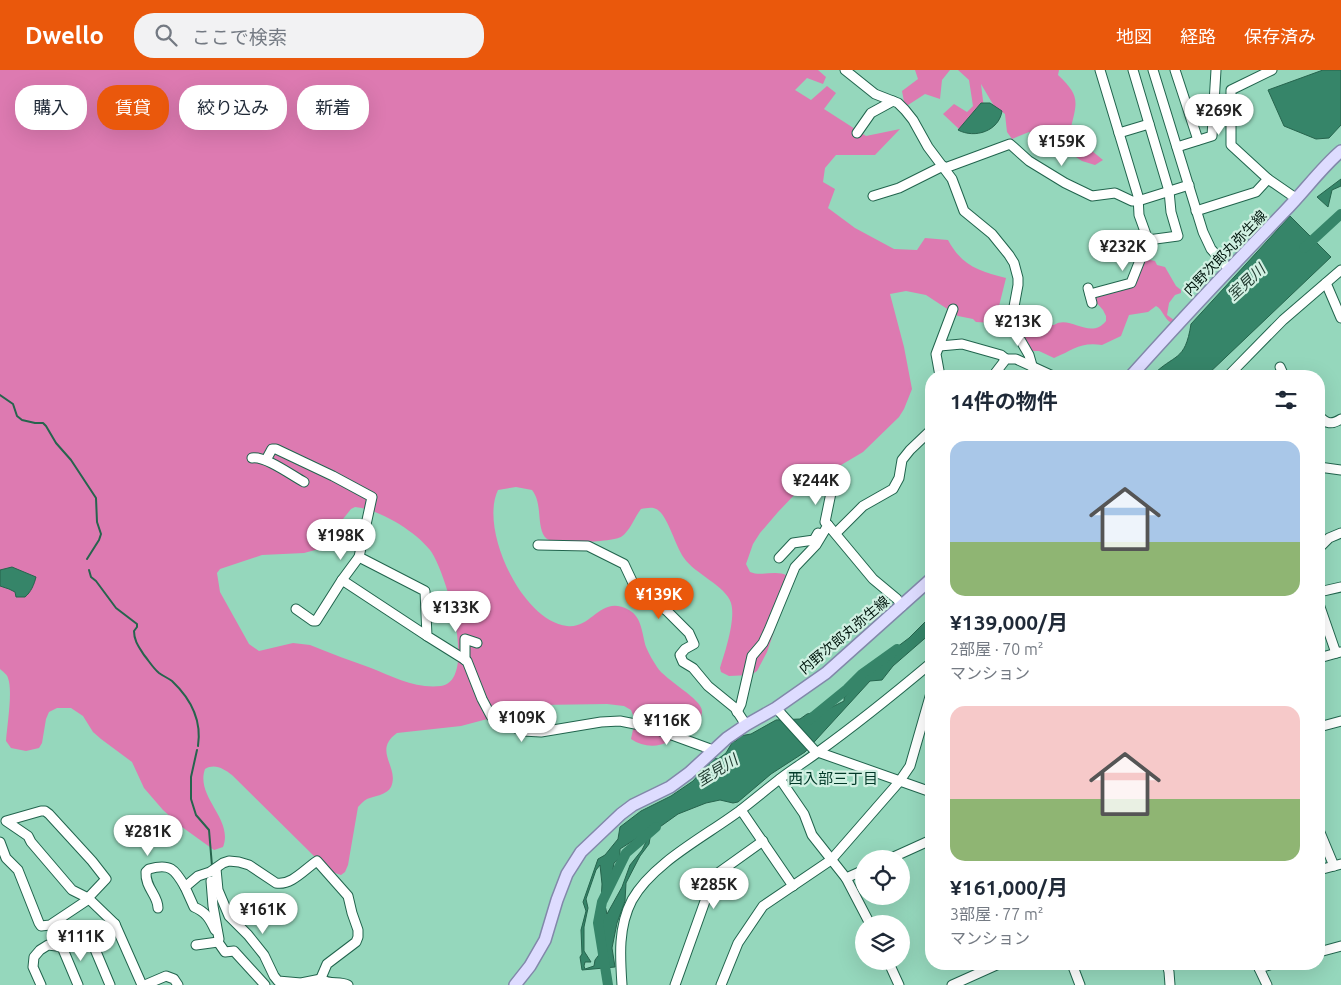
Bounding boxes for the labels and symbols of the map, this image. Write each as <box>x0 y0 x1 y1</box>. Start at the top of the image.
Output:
pin: ¥269K <box>1184 93 1254 136</box>
pin: ¥159K <box>1027 124 1097 167</box>
street label: 内野次郎丸弥生線 <box>1180 207 1270 299</box>
pin: ¥232K <box>1088 230 1158 272</box>
water label: 室見川 <box>1224 259 1270 304</box>
pin: ¥213K <box>983 304 1053 347</box>
pin: ¥244K <box>781 464 851 506</box>
pin: ¥198K <box>306 518 376 561</box>
pin: ¥139K <box>624 578 694 620</box>
pin: ¥133K <box>421 590 491 633</box>
street label: 内野次郎丸弥生線 <box>796 593 892 677</box>
pin: ¥109K <box>487 700 557 743</box>
pin: ¥116K <box>632 704 702 746</box>
water label: 室見川 <box>693 750 742 789</box>
district label: 西入部三丁目 <box>788 770 878 787</box>
pin: ¥281K <box>113 814 183 857</box>
pin: ¥285K <box>679 868 749 910</box>
pin: ¥161K <box>228 892 298 935</box>
pin: ¥111K <box>46 920 116 962</box>

